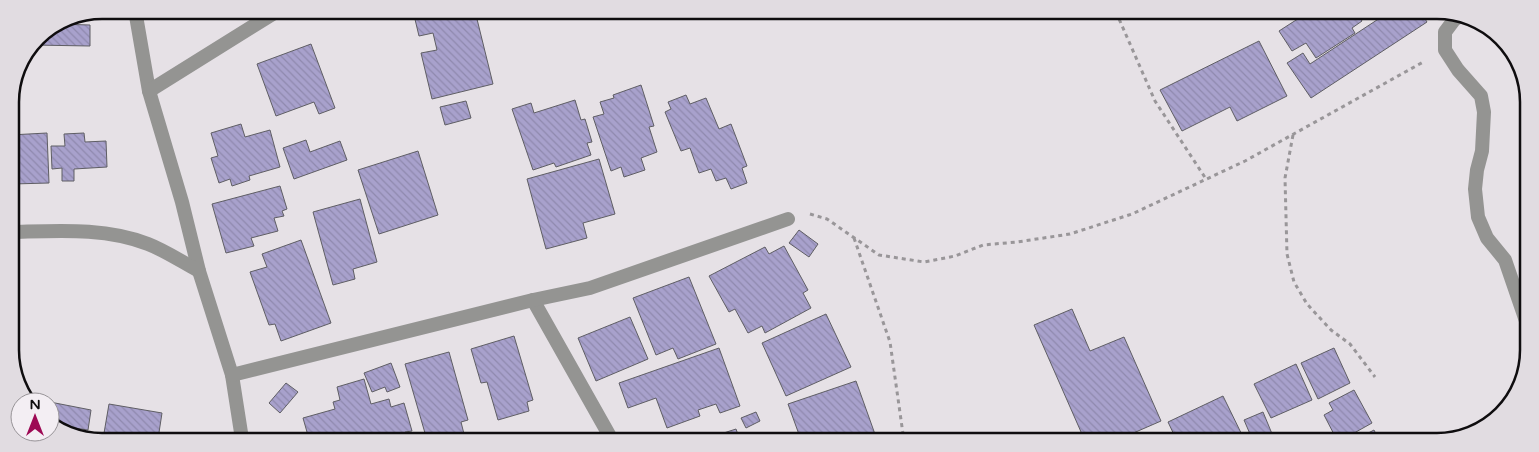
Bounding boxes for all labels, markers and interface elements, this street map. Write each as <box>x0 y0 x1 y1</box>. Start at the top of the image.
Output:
north arrow <box>10 392 60 442</box>
text: N <box>29 396 41 413</box>

